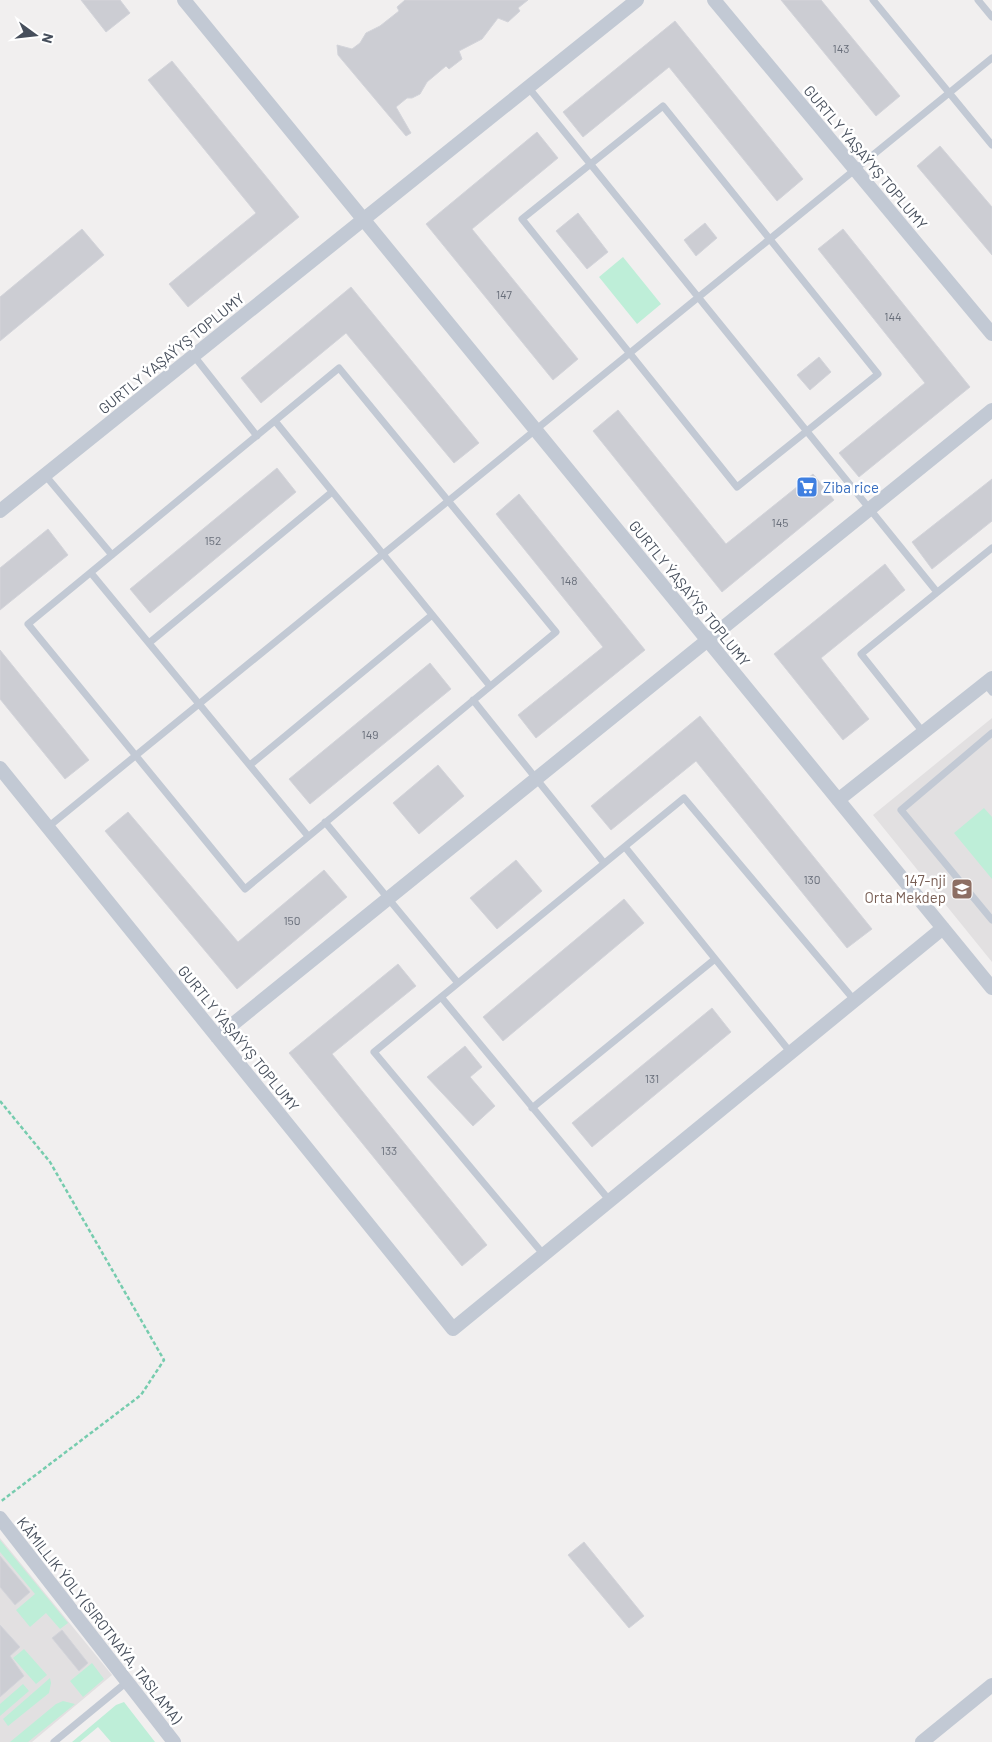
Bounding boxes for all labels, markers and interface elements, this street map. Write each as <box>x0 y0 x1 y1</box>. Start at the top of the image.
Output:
north arrow <box>10 10 60 60</box>
text: N <box>39 32 57 45</box>
house number: 143 <box>833 41 850 55</box>
street label: GURTLY ÝAŞAÝYŞ TOPLUMY <box>801 81 931 233</box>
house number: 147 <box>496 287 512 301</box>
street label: GURTLY ÝAŞAÝYŞ TOPLUMY <box>95 289 247 417</box>
house number: 144 <box>884 309 902 323</box>
supermarket icon: Ziba rice <box>795 475 819 499</box>
place label: Ziba rice <box>823 478 879 496</box>
house number: 145 <box>772 515 788 529</box>
street label: GURTLY ÝAŞAÝYŞ TOPLUMY <box>626 517 754 669</box>
house number: 152 <box>205 533 221 547</box>
house number: 148 <box>560 573 578 587</box>
house number: 149 <box>361 727 379 741</box>
place label: 147-nji Orta Mekdep <box>864 871 946 906</box>
house number: 130 <box>803 872 821 886</box>
school or university icon: 147-nji Orta Mekdep <box>950 877 974 901</box>
house number: 150 <box>283 913 301 927</box>
street label: GURTLY ÝAŞAÝYŞ TOPLUMY <box>175 962 303 1114</box>
house number: 131 <box>645 1071 659 1085</box>
house number: 133 <box>381 1143 397 1157</box>
street label: KÄMILLIK ÝOLY (SIROTNAÝA, TASLAMA) <box>14 1513 186 1727</box>

